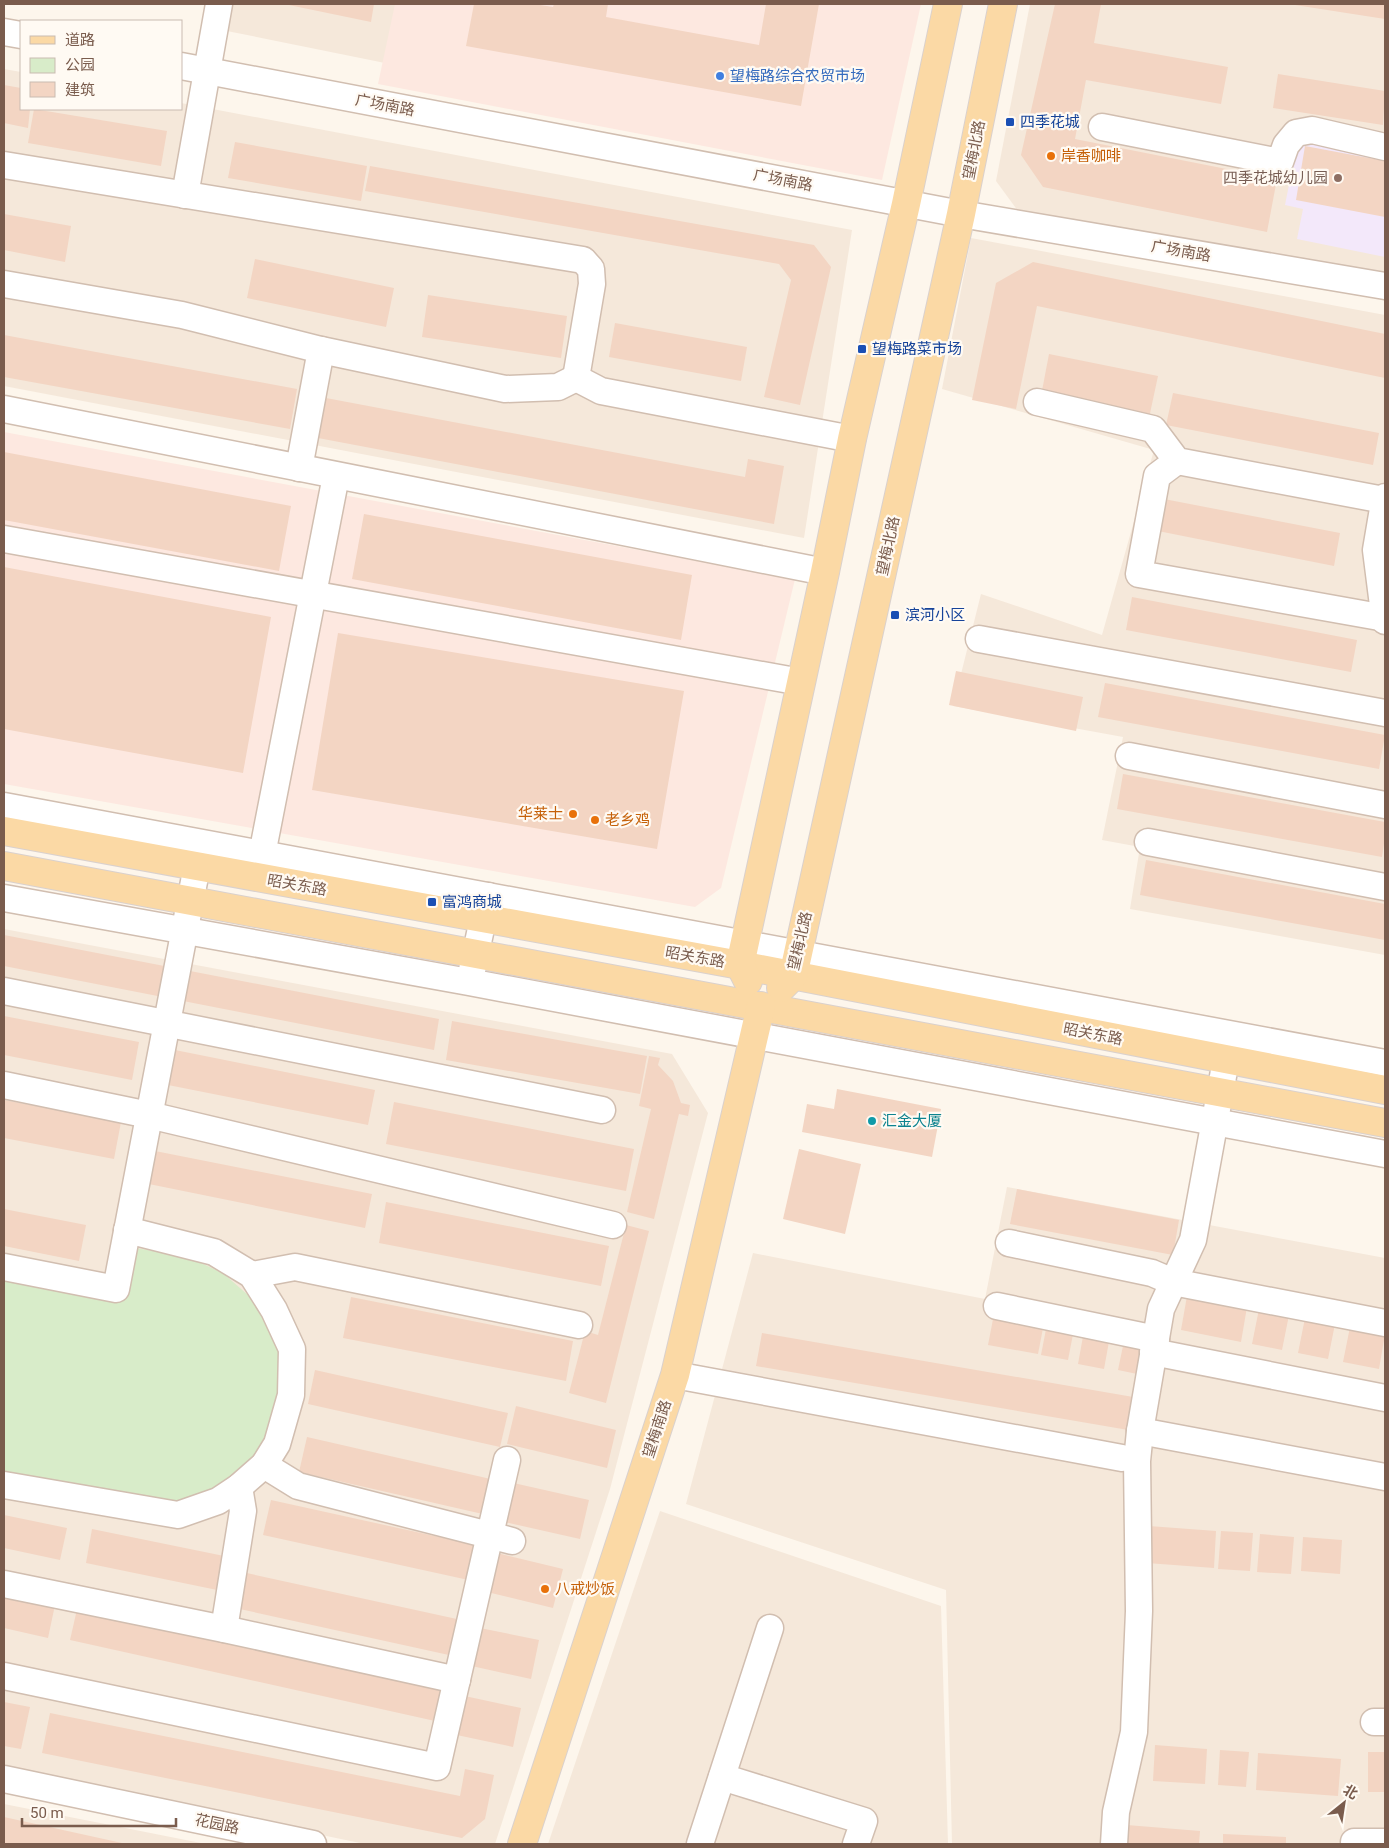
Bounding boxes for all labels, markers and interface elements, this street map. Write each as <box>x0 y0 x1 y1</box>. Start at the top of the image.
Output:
legend <box>20 20 182 110</box>
text: 道路 <box>65 31 95 49</box>
text: 公园 <box>65 56 95 74</box>
place label: 望梅路综合农贸市场 <box>730 67 865 85</box>
marker: 望梅路综合农贸市场 <box>714 70 726 82</box>
text: 建筑 <box>65 81 95 99</box>
street label: 广场南路 <box>354 90 416 120</box>
place label: 四季花城 <box>1020 113 1080 131</box>
marker: 四季花城 <box>1004 116 1016 128</box>
street label: 望梅北路 <box>959 119 989 181</box>
place label: 岸香咖啡 <box>1061 147 1121 165</box>
marker: 岸香咖啡 <box>1045 150 1057 162</box>
street label: 广场南路 <box>752 165 814 195</box>
place label: 四季花城幼儿园 <box>1223 169 1328 187</box>
marker: 四季花城幼儿园 <box>1332 172 1344 184</box>
street label: 广场南路 <box>1150 237 1212 265</box>
place label: 望梅路菜市场 <box>872 340 962 358</box>
marker: 望梅路菜市场 <box>856 343 868 355</box>
street label: 望梅北路 <box>873 515 903 577</box>
place label: 滨河小区 <box>905 606 965 624</box>
marker: 滨河小区 <box>889 609 901 621</box>
place label: 华莱士 <box>518 805 563 823</box>
marker: 华莱士 <box>567 808 579 820</box>
place label: 老乡鸡 <box>605 811 650 829</box>
marker: 老乡鸡 <box>589 814 601 826</box>
street label: 昭关东路 <box>266 871 328 899</box>
place label: 富鸿商城 <box>442 893 502 911</box>
marker: 富鸿商城 <box>426 896 438 908</box>
street label: 望梅北路 <box>784 910 816 972</box>
street label: 昭关东路 <box>664 943 726 971</box>
street label: 昭关东路 <box>1062 1019 1124 1049</box>
place label: 汇金大厦 <box>882 1112 942 1130</box>
marker: 汇金大厦 <box>866 1115 878 1127</box>
street label: 望梅南路 <box>639 1398 675 1460</box>
place label: 八戒炒饭 <box>555 1580 615 1598</box>
marker: 八戒炒饭 <box>539 1583 551 1595</box>
north arrow <box>1319 1778 1369 1828</box>
text: 北 <box>1340 1781 1361 1802</box>
scale bar <box>22 1796 176 1828</box>
text: 50 m <box>30 1804 64 1822</box>
street label: 花园路 <box>193 1811 241 1837</box>

